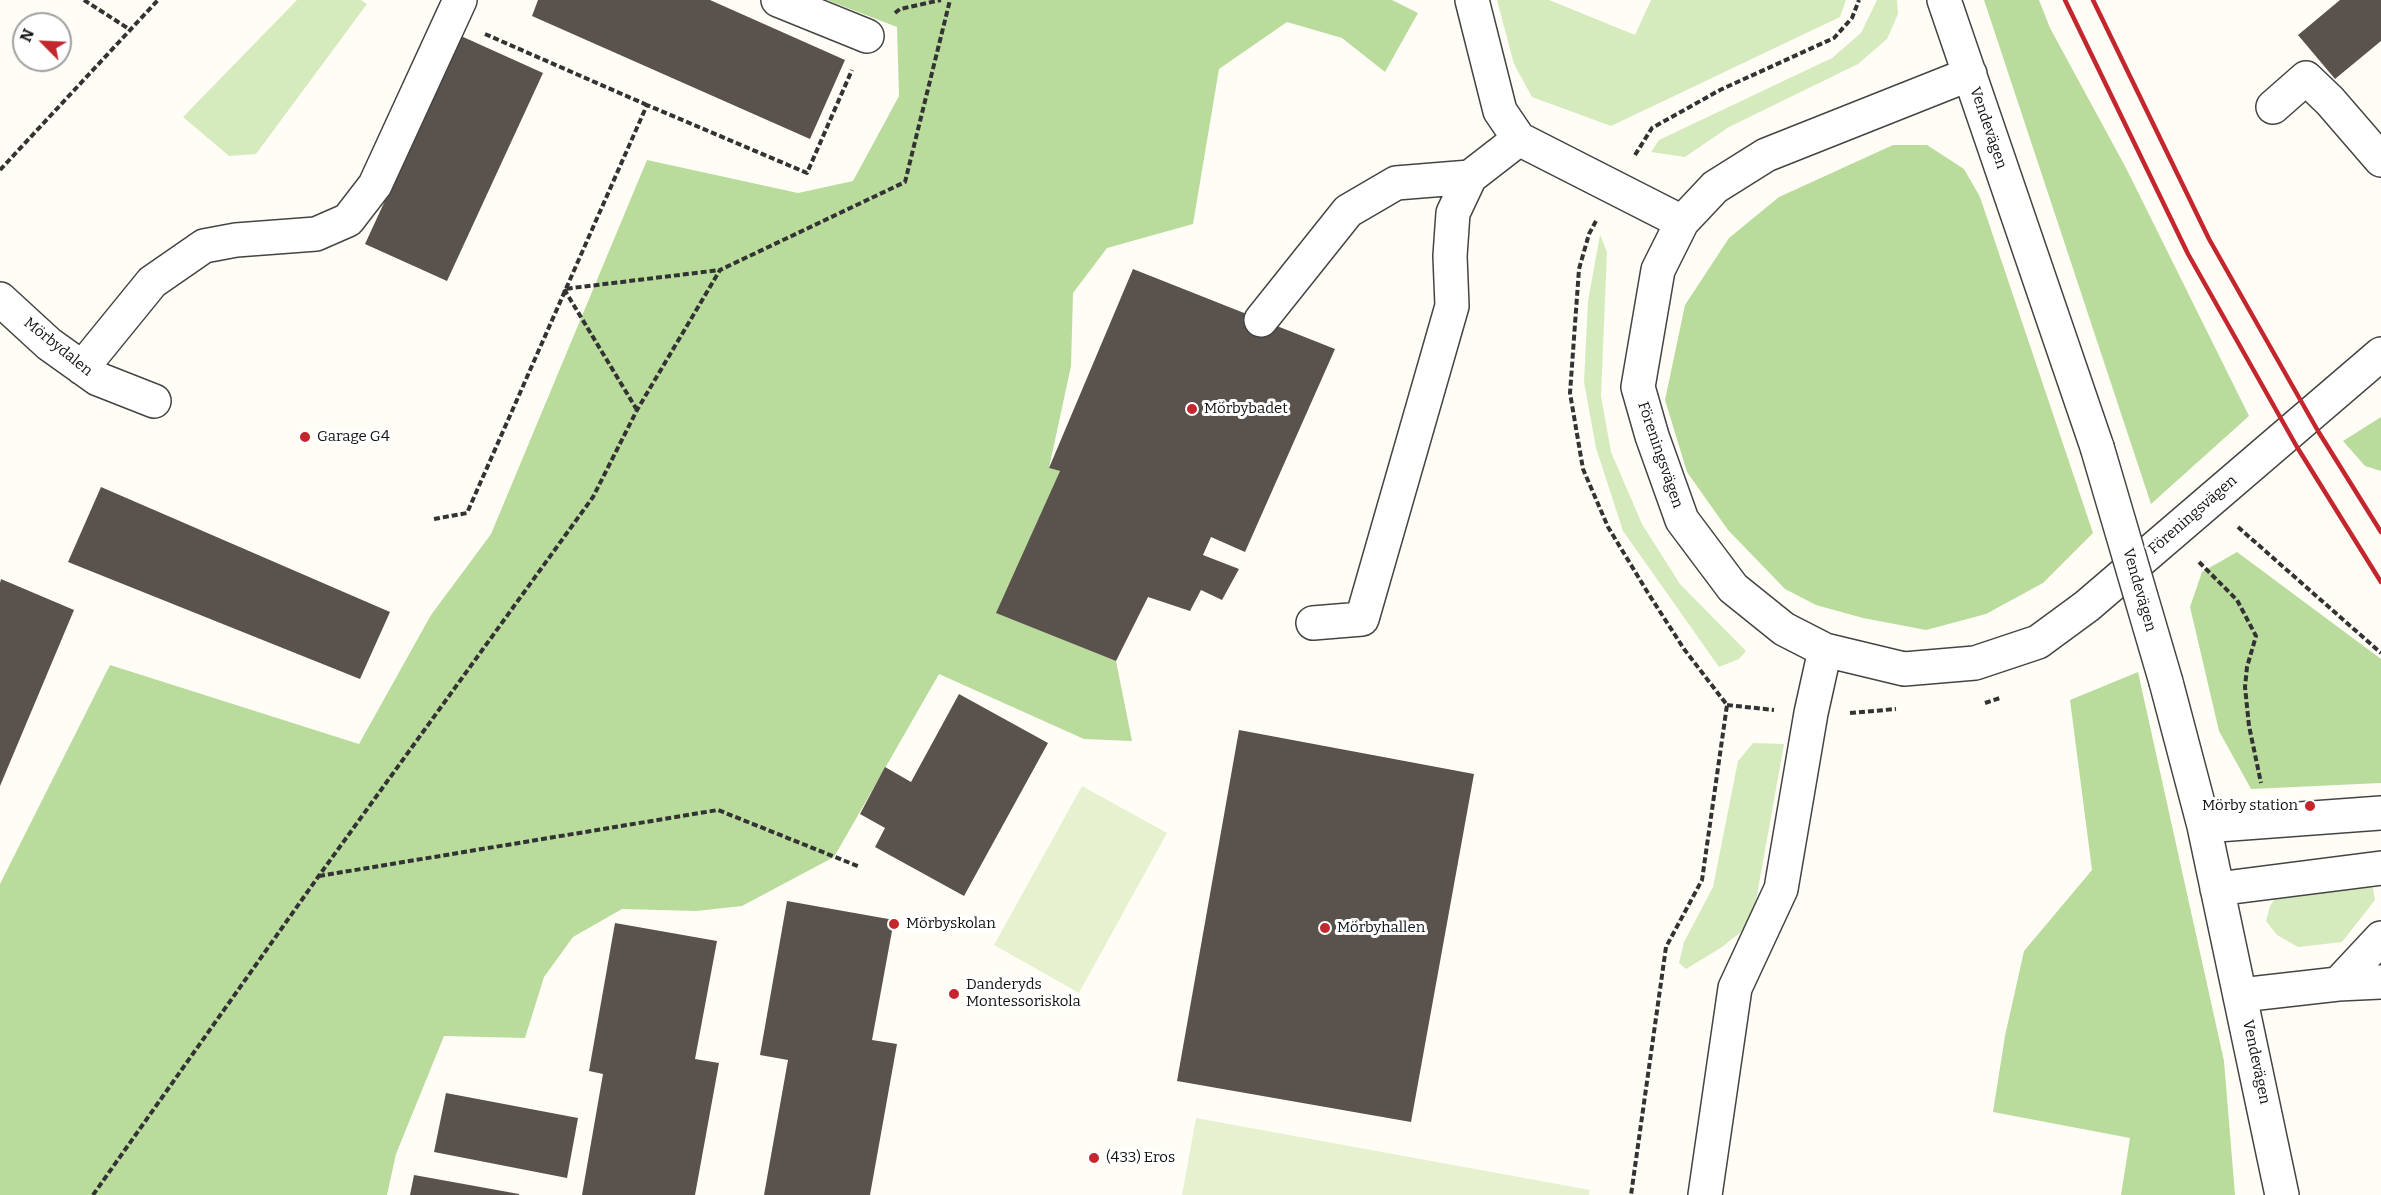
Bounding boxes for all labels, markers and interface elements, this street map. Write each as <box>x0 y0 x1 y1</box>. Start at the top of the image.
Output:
north arrow <box>12 12 72 72</box>
text: N <box>16 26 38 45</box>
street label: Vendevägen <box>1966 85 2010 171</box>
street label: Mörbydalen <box>20 314 96 380</box>
place label: Mörbybadet <box>1204 400 1288 418</box>
street label: Föreningsvägen <box>1633 400 1687 510</box>
marker: Mörbybadet <box>1185 402 1199 416</box>
place label: Garage G4 <box>317 428 390 446</box>
marker: Garage G4 <box>298 430 312 444</box>
street label: Föreningsvägen <box>2145 472 2241 558</box>
street label: Vendevägen <box>2119 546 2159 634</box>
place label: Mörby station <box>2202 797 2298 815</box>
marker: Mörby station <box>2303 799 2317 813</box>
place label: Mörbyskolan <box>906 915 996 933</box>
marker: Mörbyskolan <box>887 917 901 931</box>
place label: Mörbyhallen <box>1337 919 1425 937</box>
marker: Mörbyhallen <box>1318 921 1332 935</box>
place label: Danderyds Montessoriskola <box>966 976 1081 1011</box>
marker: Danderyds Montessoriskola <box>947 987 961 1001</box>
street label: Vendevägen <box>2238 1018 2274 1106</box>
place label: (433) Eros <box>1106 1149 1175 1167</box>
marker: (433) Eros <box>1087 1151 1101 1165</box>

